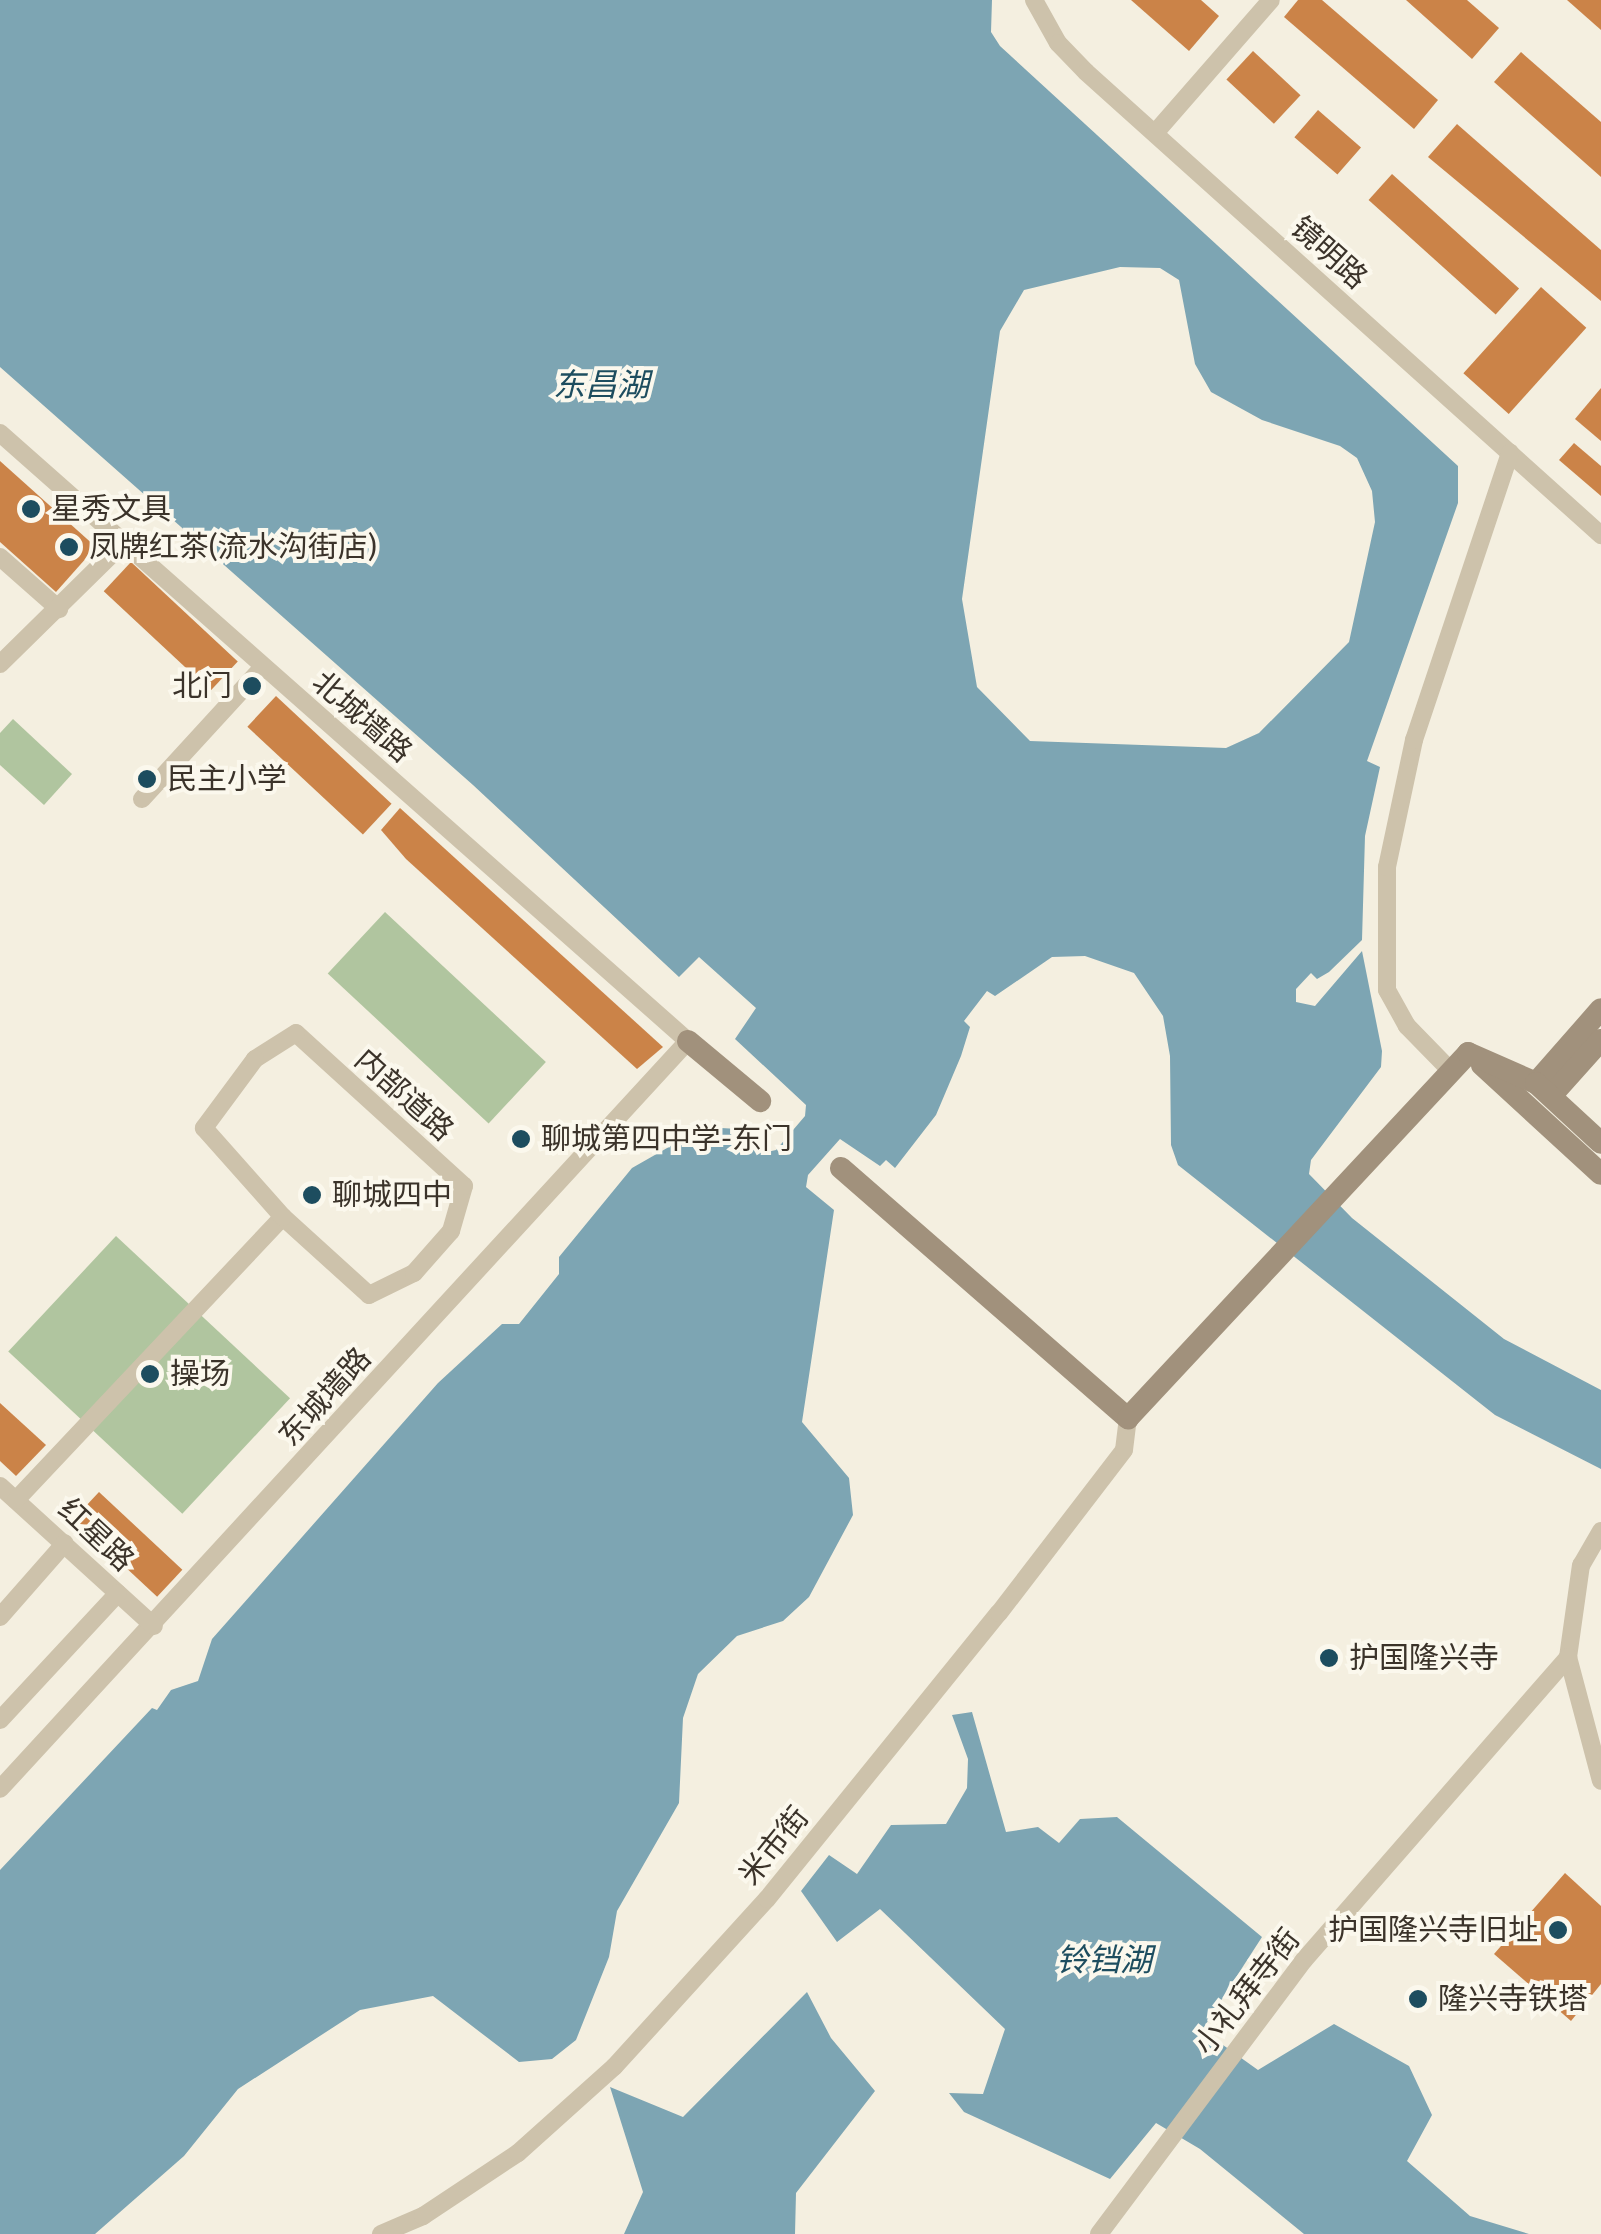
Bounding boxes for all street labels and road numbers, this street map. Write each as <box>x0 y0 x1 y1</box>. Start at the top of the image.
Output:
street label: 镜明路 <box>1284 210 1374 296</box>
street label: 北城墙路 <box>305 664 419 770</box>
street label: 内部道路 <box>347 1041 461 1149</box>
street label: 东城墙路 <box>271 1340 379 1454</box>
street label: 红星路 <box>51 1491 141 1579</box>
street label: 米市街 <box>732 1800 816 1892</box>
street label: 小礼拜寺街 <box>1187 1922 1307 2062</box>

